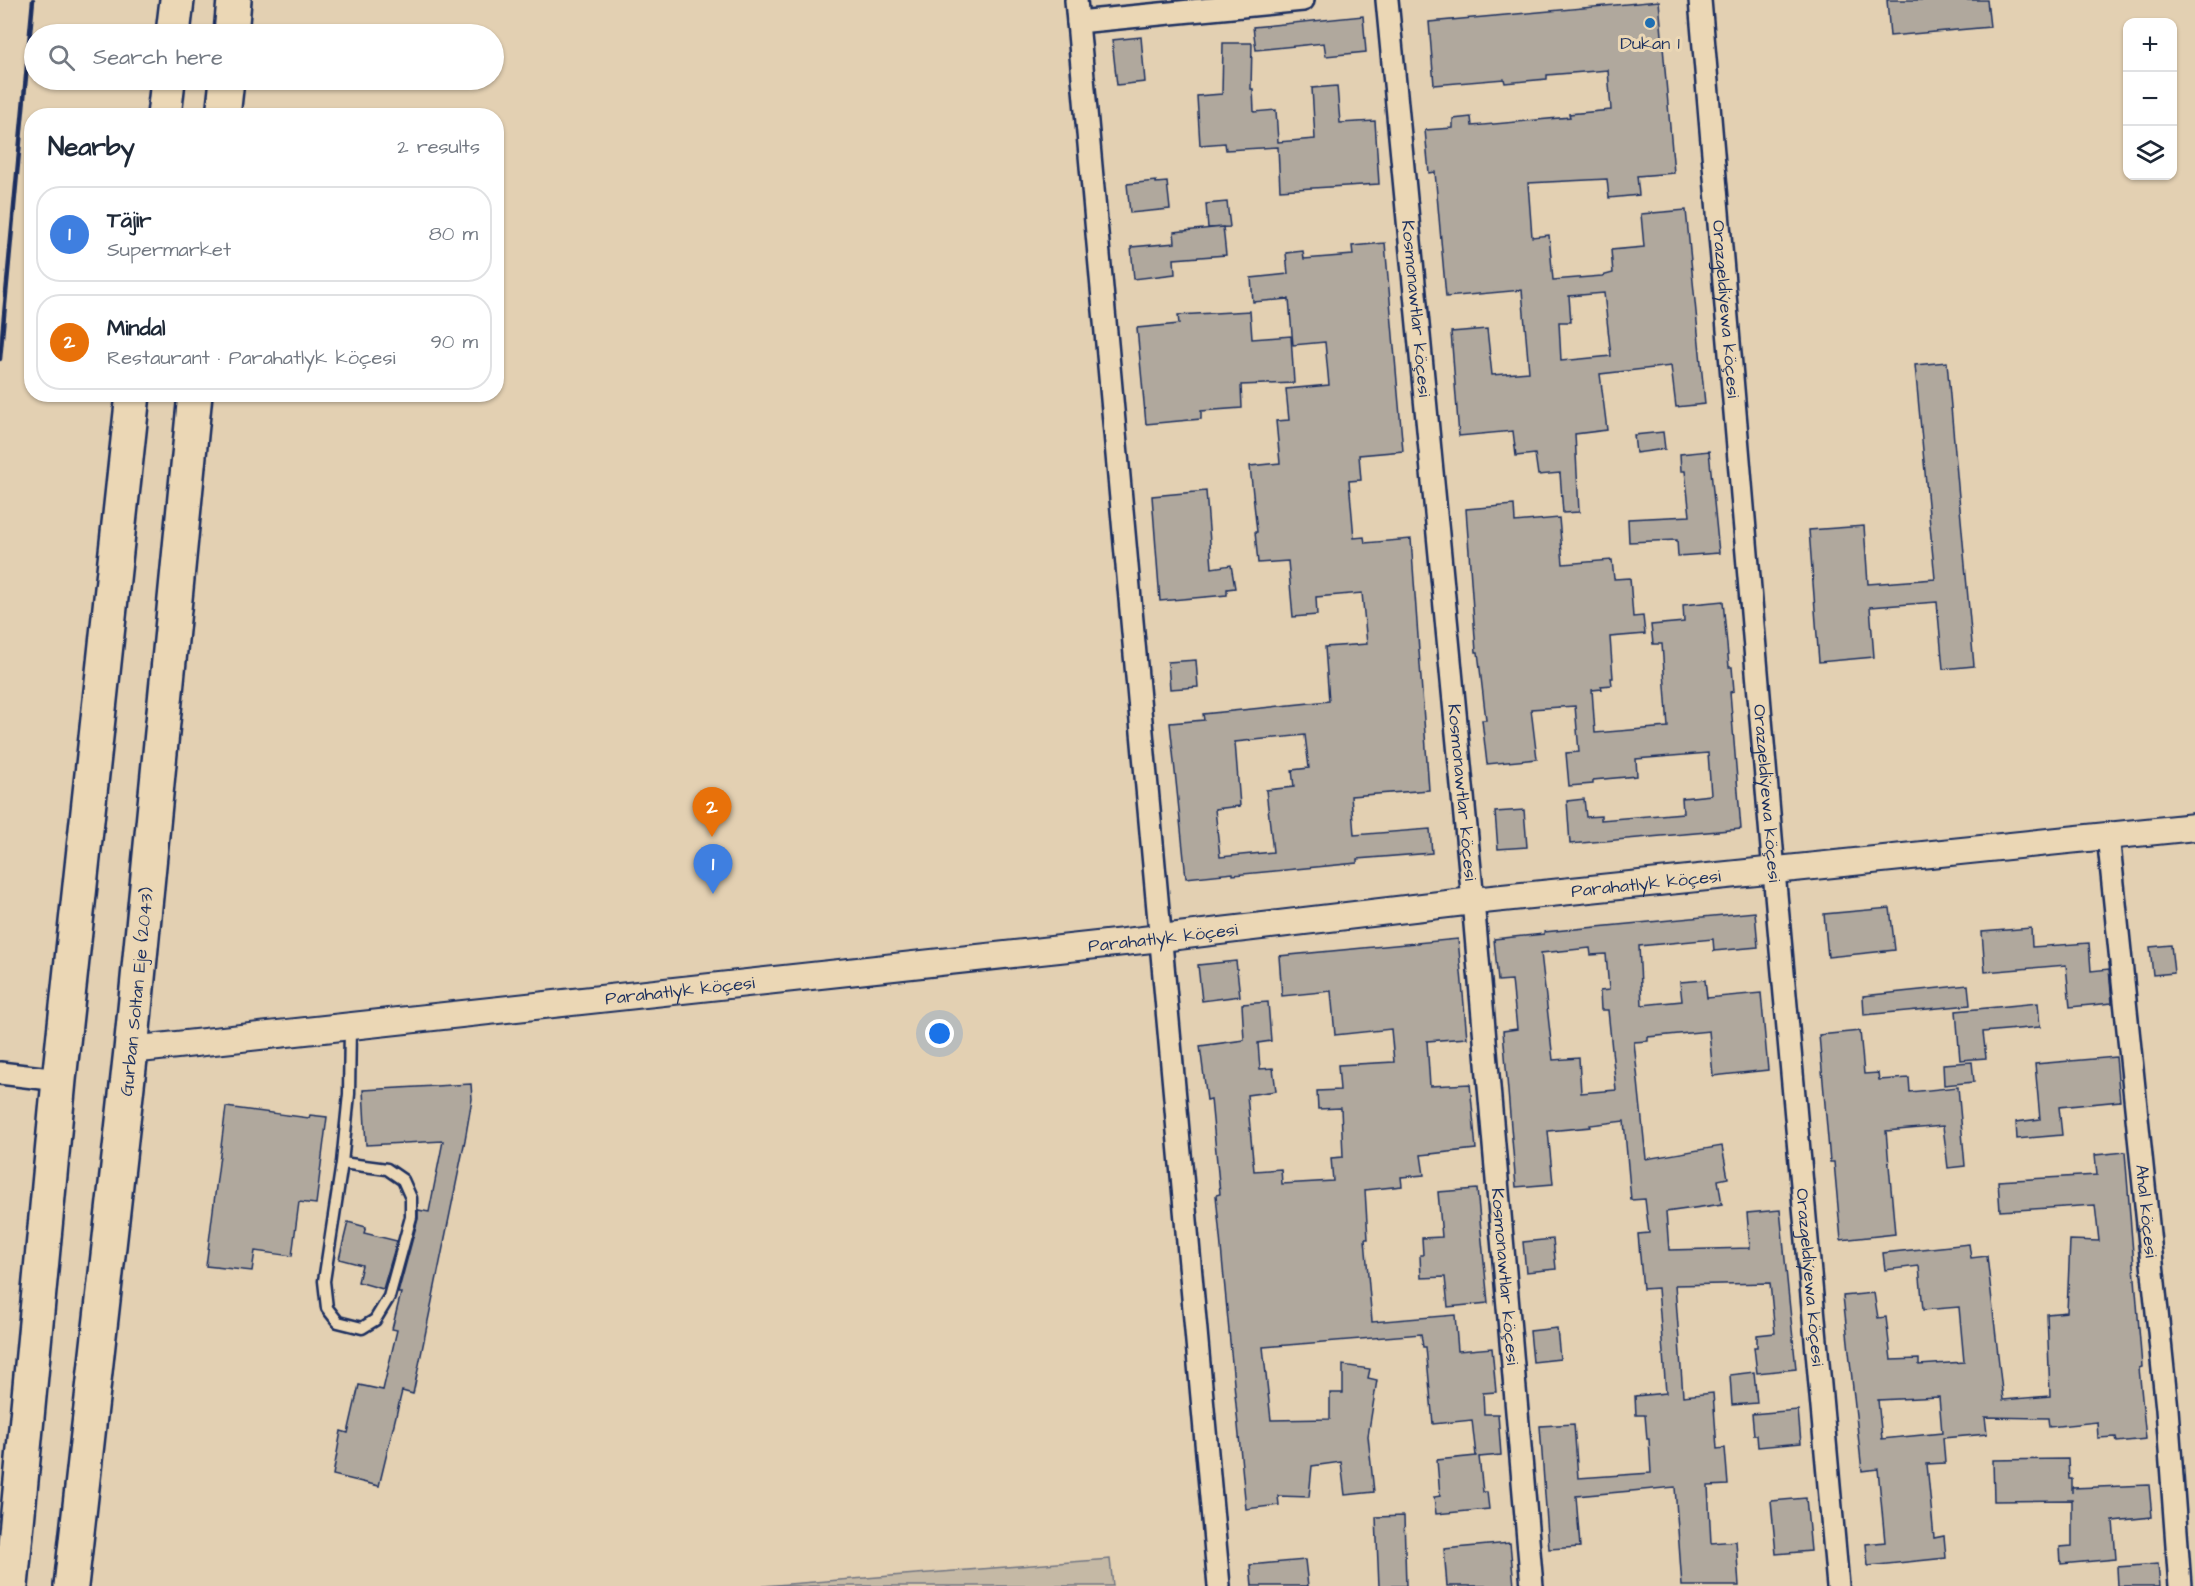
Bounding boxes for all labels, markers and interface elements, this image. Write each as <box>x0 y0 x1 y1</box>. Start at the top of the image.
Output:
marker: Dukan 1 <box>1643 16 1657 30</box>
map controls <box>2123 18 2177 180</box>
button: + <box>2123 18 2177 72</box>
search box <box>24 24 504 90</box>
place label: Dukan 1 <box>1620 31 1680 56</box>
icon: search <box>45 41 78 74</box>
text: Search here <box>93 42 223 73</box>
button: − <box>2123 72 2177 126</box>
button: layers <box>2123 126 2177 180</box>
text: Nearby <box>48 129 135 165</box>
text: 2 results <box>397 133 480 161</box>
text: Täjir <box>107 205 151 236</box>
street label: Kosmonawtlar köçesi <box>1395 219 1437 398</box>
street label: Orazgeldiýewa köçesi <box>1706 219 1746 399</box>
text: 1 <box>68 220 71 248</box>
text: 80 m <box>429 220 478 248</box>
text: Supermarket <box>107 236 231 264</box>
text: Mindal <box>107 313 165 344</box>
text: 2 <box>64 328 75 356</box>
text: 90 m <box>430 328 478 356</box>
text: Restaurant · Parahatlyk köçesi <box>107 344 395 372</box>
street label: Kosmonawtlar köçesi <box>1441 703 1483 882</box>
street label: Orazgeldiýewa köçesi <box>1747 703 1787 884</box>
pin: 2 <box>692 788 732 837</box>
pin: 1 <box>694 844 732 894</box>
street label: Parahatlyk köçesi <box>1570 864 1722 904</box>
street label: Gurban Soltan Eje (2043) <box>114 886 160 1097</box>
street label: Parahatlyk köçesi <box>1087 917 1239 959</box>
street label: Parahatlyk köçesi <box>604 970 756 1011</box>
your location <box>925 1019 954 1048</box>
street label: Ahal köçesi <box>2129 1163 2163 1259</box>
street label: Kosmonawtlar köçesi <box>1485 1187 1525 1366</box>
street label: Orazgeldiýewa köçesi <box>1789 1187 1830 1368</box>

